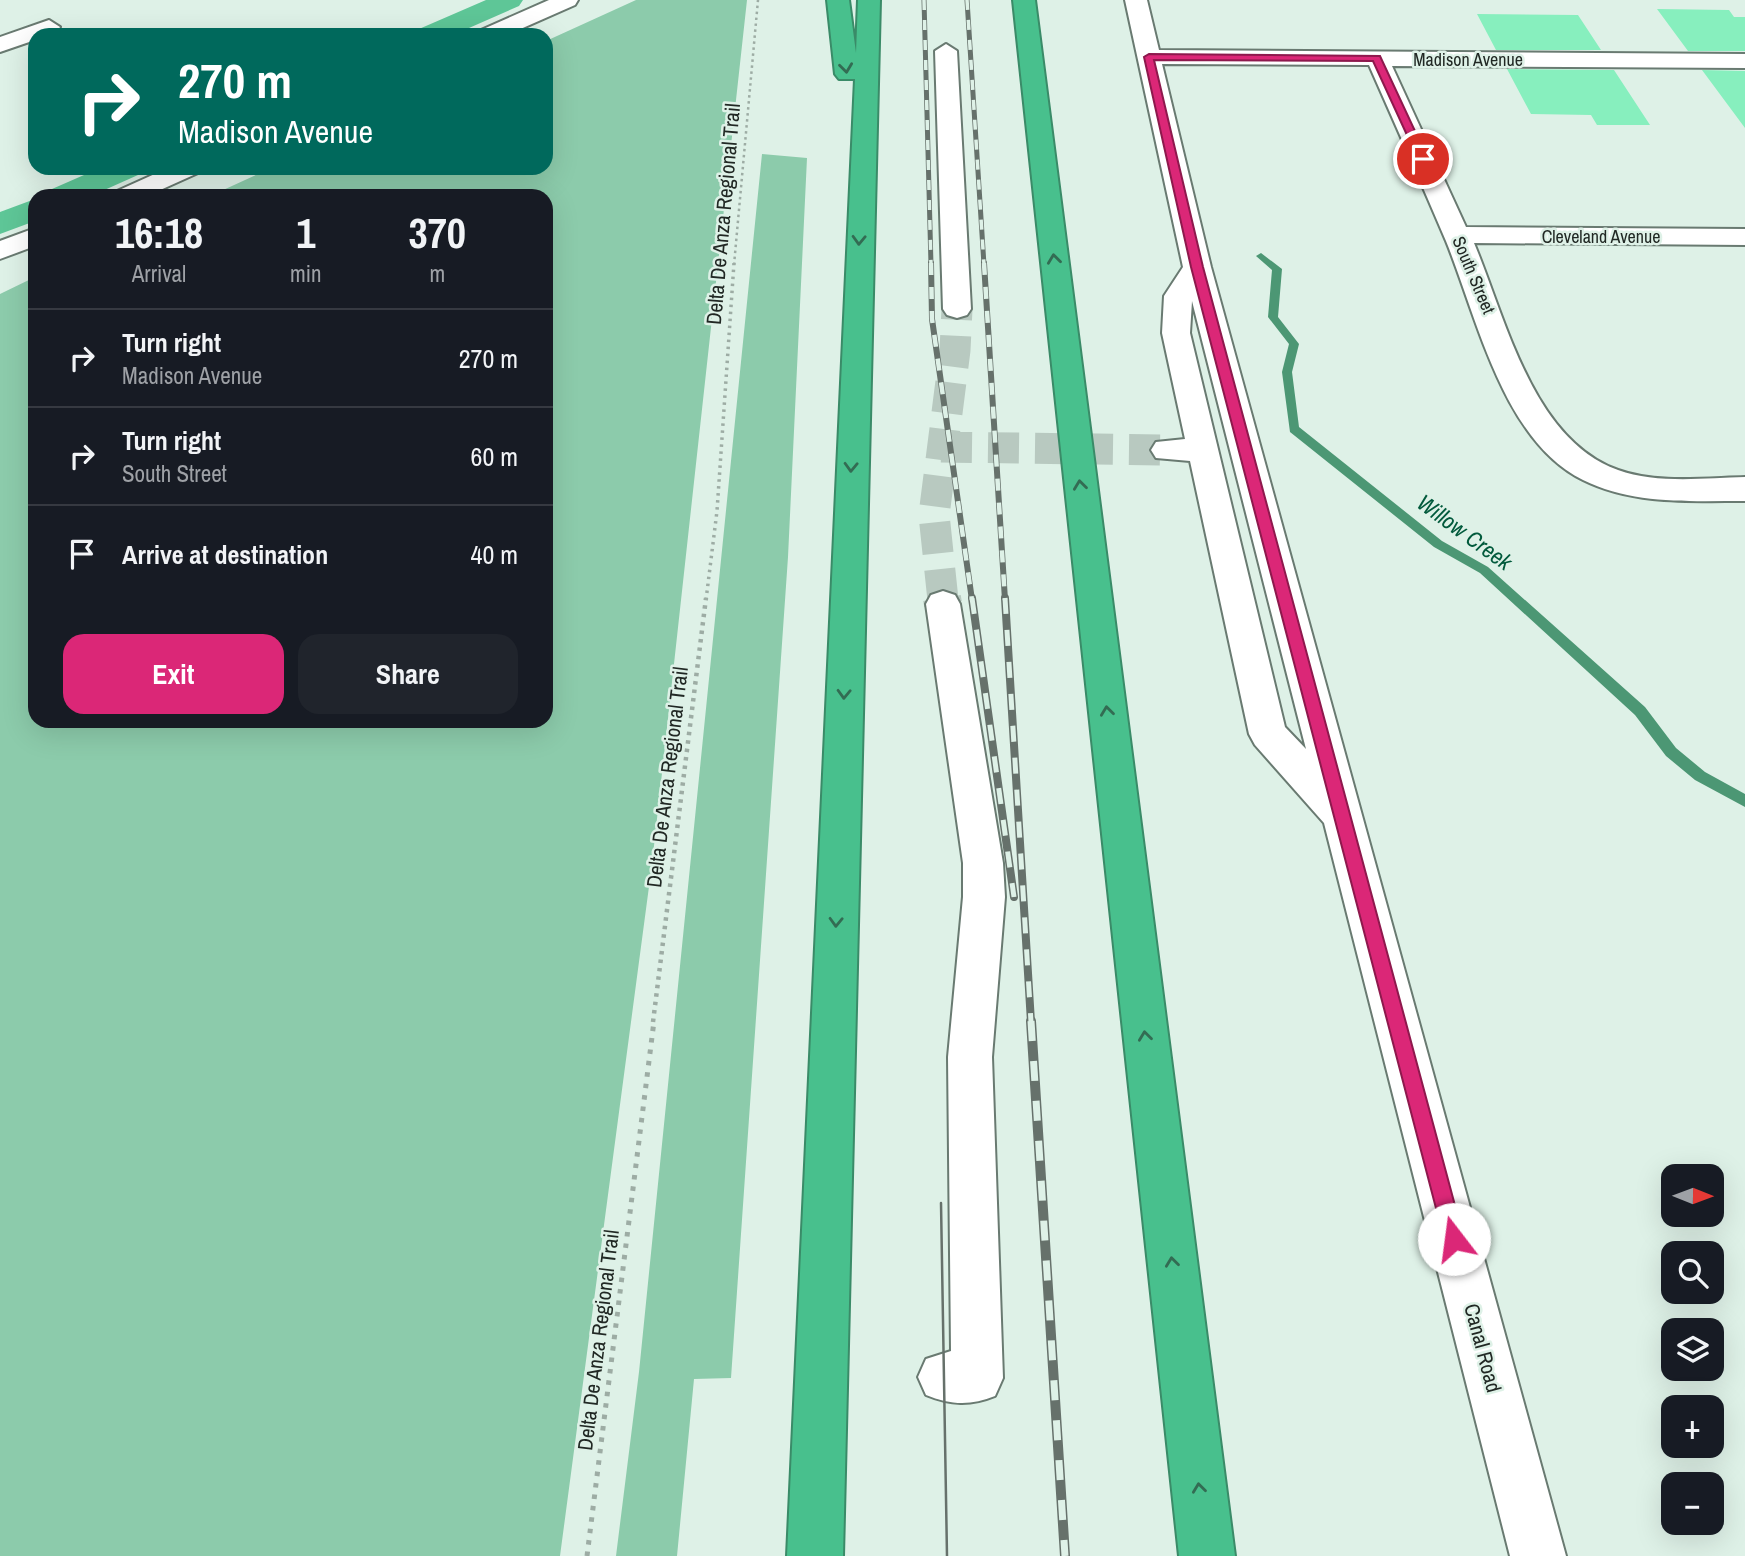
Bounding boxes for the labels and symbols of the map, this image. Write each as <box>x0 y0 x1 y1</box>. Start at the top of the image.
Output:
street label: Madison Avenue <box>1413 47 1523 72</box>
one-way arrow <box>839 62 854 74</box>
street label: Delta De Anza Regional Trail <box>699 102 747 326</box>
pin <box>1393 129 1453 189</box>
street label: Cleveland Avenue <box>1542 224 1660 249</box>
street label: South Street <box>1446 232 1502 318</box>
one-way arrow <box>851 234 866 245</box>
one-way arrow <box>1047 254 1062 265</box>
one-way arrow <box>844 462 859 473</box>
one-way arrow <box>1073 480 1088 491</box>
water label: Willow Creek <box>1411 487 1520 578</box>
street label: Delta De Anza Regional Trail <box>639 665 695 889</box>
one-way arrow <box>836 689 851 700</box>
one-way arrow <box>1099 706 1114 717</box>
one-way arrow <box>828 917 844 927</box>
one-way arrow <box>1138 1031 1153 1042</box>
north arrow <box>1661 1164 1724 1227</box>
position arrow <box>1417 1202 1491 1276</box>
street label: Delta De Anza Regional Trail <box>570 1228 626 1452</box>
one-way arrow <box>1165 1257 1180 1268</box>
street label: Canal Road <box>1457 1300 1509 1396</box>
one-way arrow <box>1192 1482 1207 1494</box>

